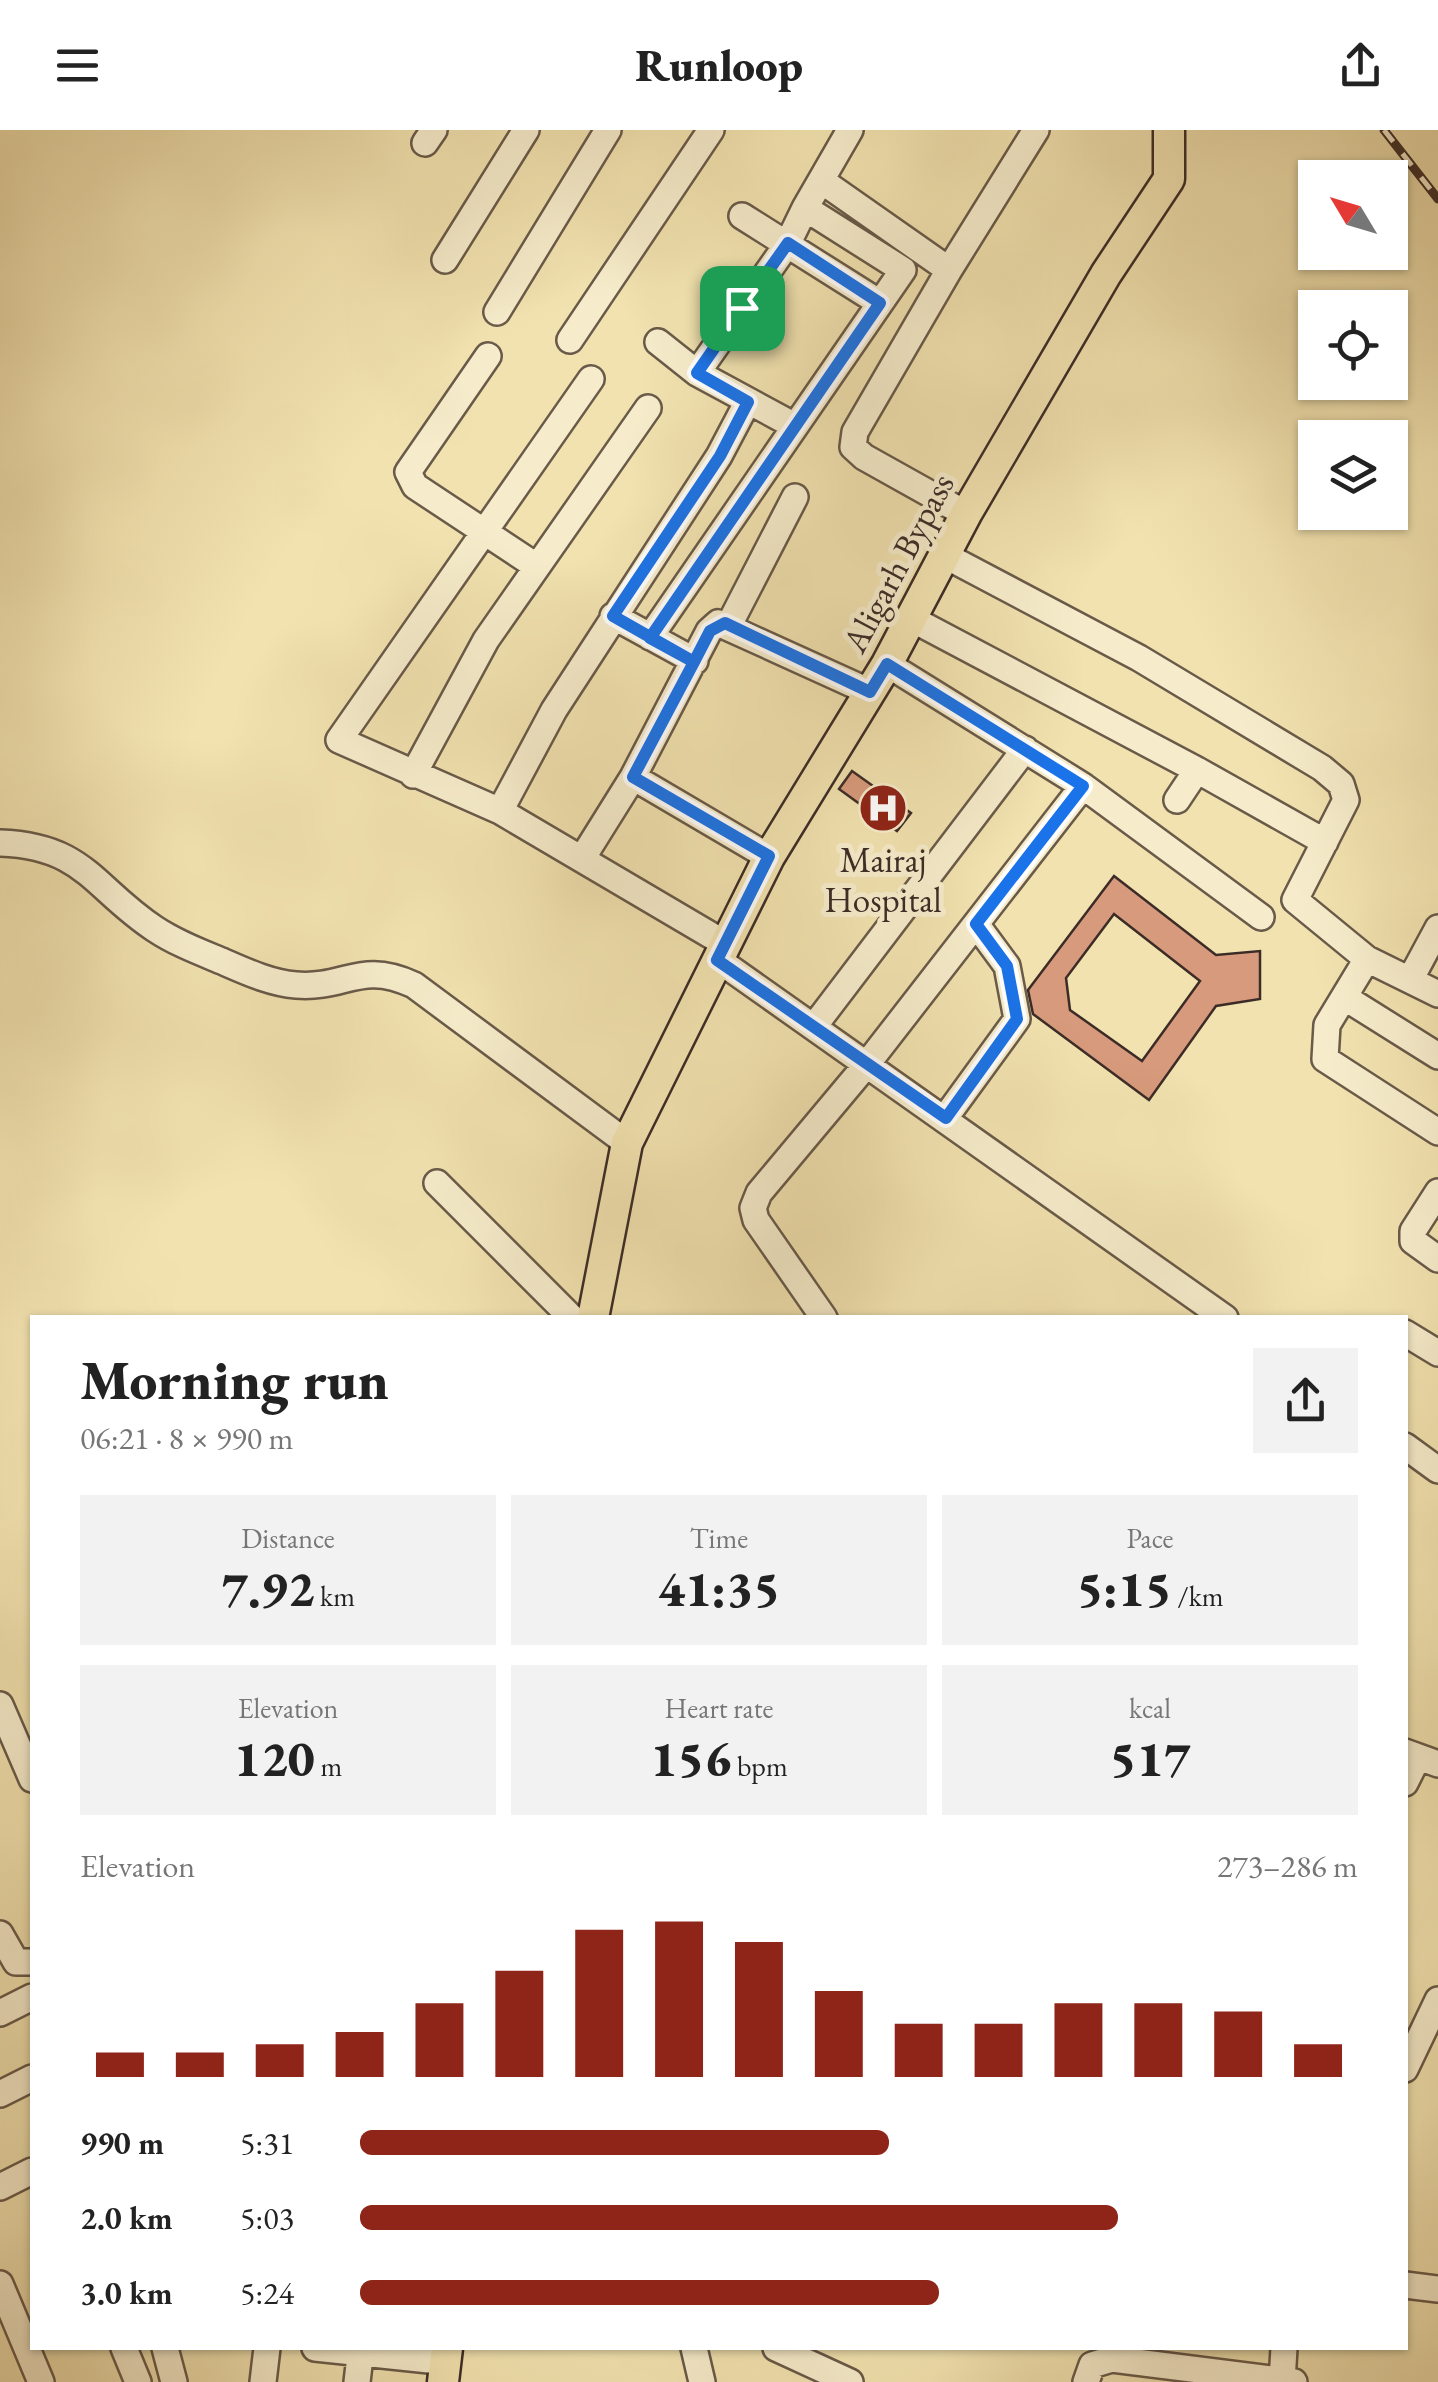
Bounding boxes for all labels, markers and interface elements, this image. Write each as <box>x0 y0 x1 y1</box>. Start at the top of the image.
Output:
text: Runloop <box>635 36 803 94</box>
icon: menu <box>50 38 105 93</box>
icon: share <box>1333 38 1388 93</box>
north arrow <box>1298 160 1408 270</box>
map controls <box>1298 160 1408 530</box>
pin <box>700 266 785 351</box>
icon: arrive <box>715 281 770 336</box>
button: locate <box>1298 290 1408 400</box>
button: layers <box>1298 420 1408 530</box>
street label: Aligarh Bypass <box>831 465 964 661</box>
hospital icon: Mairaj Hospital <box>857 782 909 834</box>
place label: Mairaj Hospital <box>824 837 942 922</box>
text: Morning run <box>80 1344 389 1415</box>
button: share <box>1253 1348 1358 1453</box>
text: 06:21 · 8 × 990 m <box>80 1417 293 1459</box>
text: Distance <box>241 1520 335 1556</box>
text: Time <box>690 1520 748 1556</box>
text: Pace <box>1127 1520 1173 1556</box>
text: 7.92 <box>221 1556 315 1621</box>
text: 41:35 <box>658 1556 780 1621</box>
text: 5:15 <box>1076 1556 1172 1621</box>
text: km <box>315 1578 355 1614</box>
text: /km <box>1172 1578 1224 1614</box>
text: Elevation <box>238 1690 338 1726</box>
text: Heart rate <box>665 1690 773 1726</box>
text: kcal <box>1129 1690 1171 1726</box>
text: 120 <box>234 1726 315 1791</box>
text: 156 <box>650 1726 731 1791</box>
text: 517 <box>1110 1726 1191 1791</box>
text: m <box>315 1748 342 1784</box>
text: bpm <box>731 1748 788 1784</box>
text: Elevation <box>80 1845 195 1887</box>
text: 273–286 m <box>1217 1845 1358 1887</box>
text: 990 m <box>80 2122 164 2164</box>
text: 5:31 <box>240 2122 294 2164</box>
text: 2.0 km <box>80 2197 173 2239</box>
text: 5:03 <box>240 2197 294 2239</box>
text: 3.0 km <box>80 2272 173 2314</box>
text: 5:24 <box>240 2272 294 2314</box>

